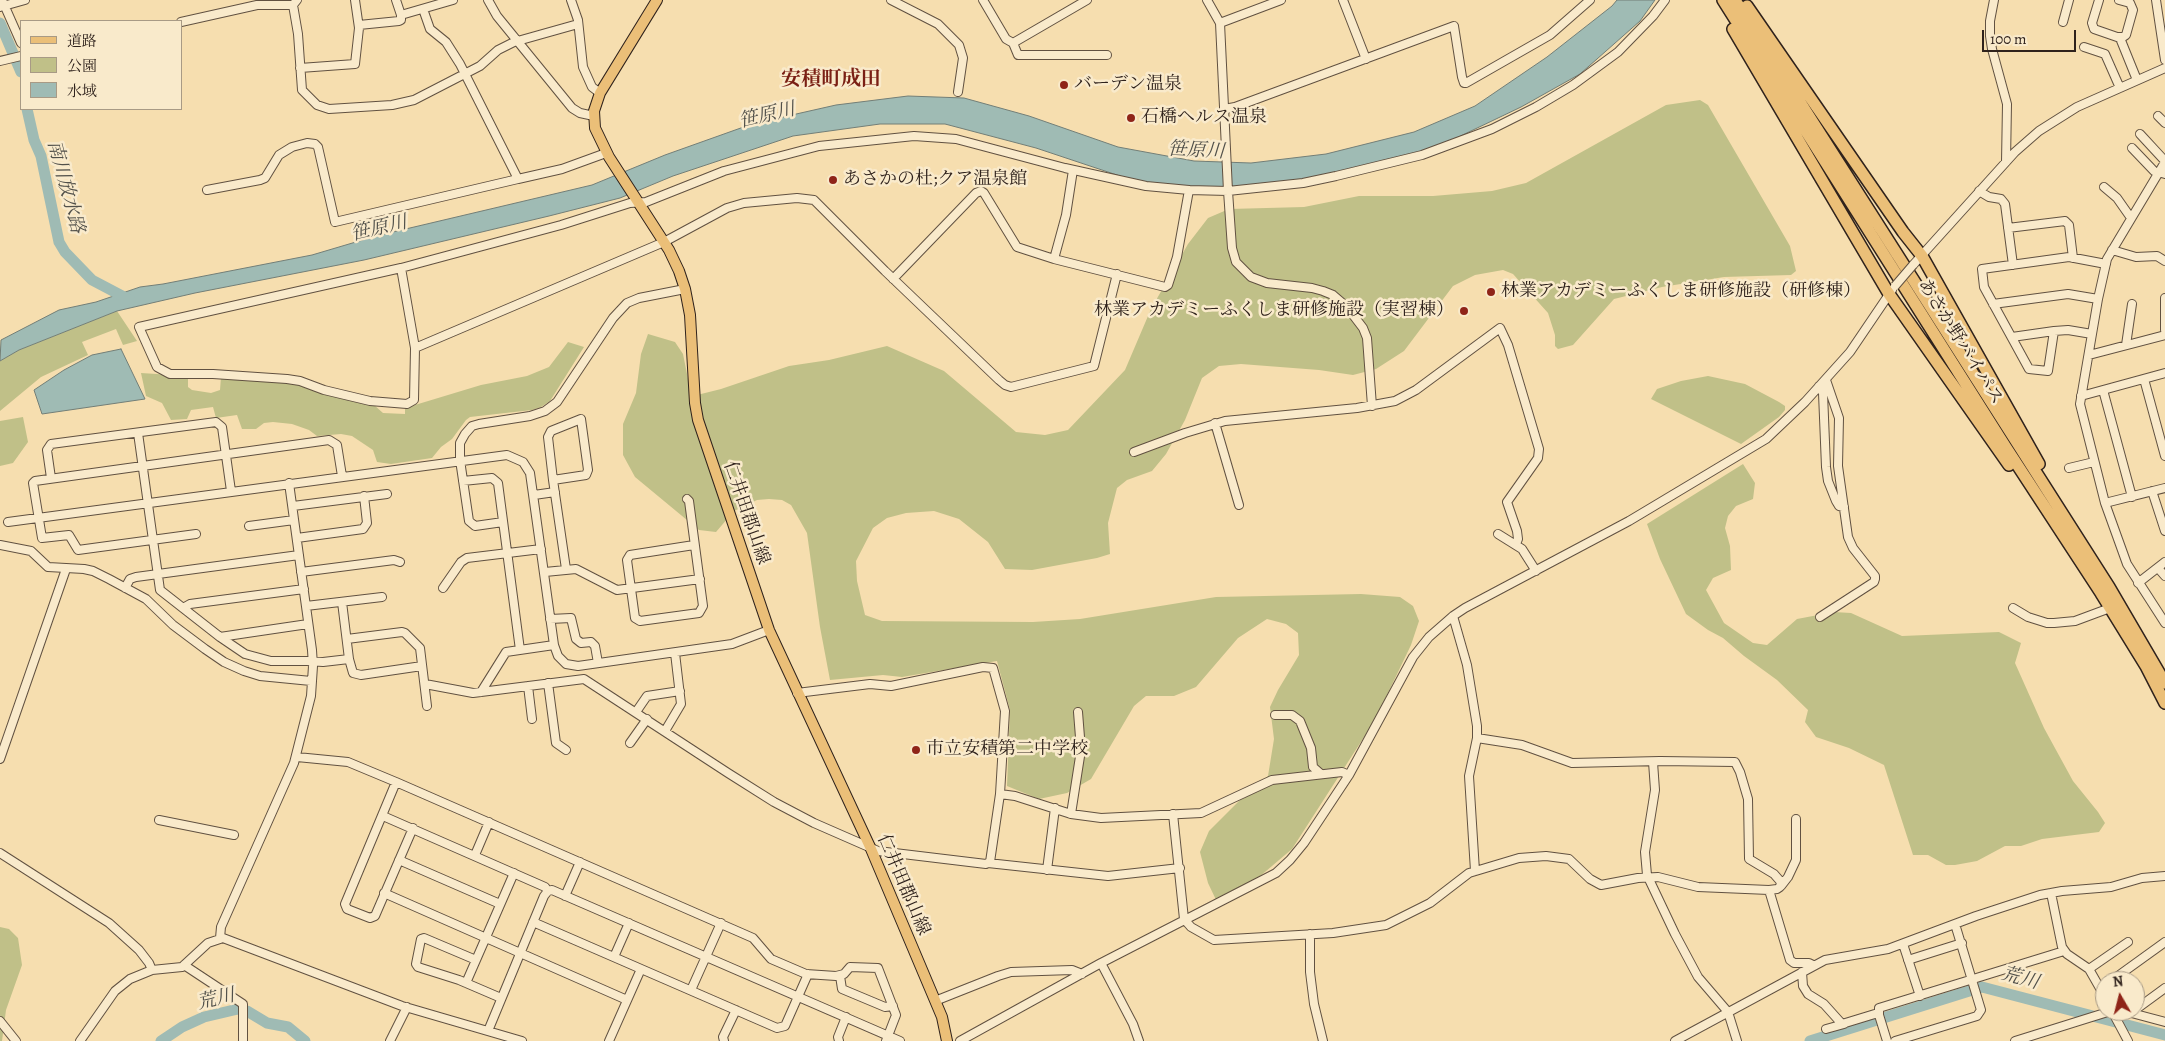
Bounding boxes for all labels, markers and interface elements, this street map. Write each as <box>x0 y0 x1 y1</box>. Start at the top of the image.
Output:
legend <box>20 20 182 110</box>
scale bar <box>1985 20 2079 52</box>
text: 100 m <box>1990 29 2027 49</box>
text: 道路 <box>67 31 97 51</box>
text: 公園 <box>67 56 97 76</box>
district label: 安積町成田 <box>781 68 881 92</box>
place label: バーデン温泉 <box>1074 74 1182 96</box>
marker: バーデン温泉 <box>1058 79 1070 91</box>
text: 水域 <box>67 81 97 101</box>
water label: 笹原川 <box>737 98 797 134</box>
place label: 石橋ヘルス温泉 <box>1141 107 1267 129</box>
marker: 石橋ヘルス温泉 <box>1125 112 1137 124</box>
water label: 南川放水路 <box>42 138 88 236</box>
water label: 笹原川 <box>1167 138 1225 164</box>
place label: あさかの杜;クア温泉館 <box>843 169 1027 191</box>
marker: あさかの杜;クア温泉館 <box>827 174 839 186</box>
water label: 笹原川 <box>349 211 409 247</box>
street label: あさか野バイパス <box>1913 275 2007 409</box>
place label: 林業アカデミーふくしま研修施設（研修棟） <box>1501 281 1861 303</box>
marker: 林業アカデミーふくしま研修施設（研修棟） <box>1485 286 1497 298</box>
place label: 林業アカデミーふくしま研修施設（実習棟） <box>1094 300 1454 322</box>
marker: 林業アカデミーふくしま研修施設（実習棟） <box>1458 305 1470 317</box>
street label: 仁井田郡山線 <box>718 458 774 568</box>
place label: 市立安積第二中学校 <box>926 739 1088 761</box>
marker: 市立安積第二中学校 <box>910 744 922 756</box>
street label: 仁井田郡山線 <box>872 831 934 939</box>
water label: 荒川 <box>1999 963 2041 995</box>
north arrow <box>2095 971 2145 1021</box>
text: N <box>2112 972 2124 992</box>
water label: 荒川 <box>195 985 237 1015</box>

